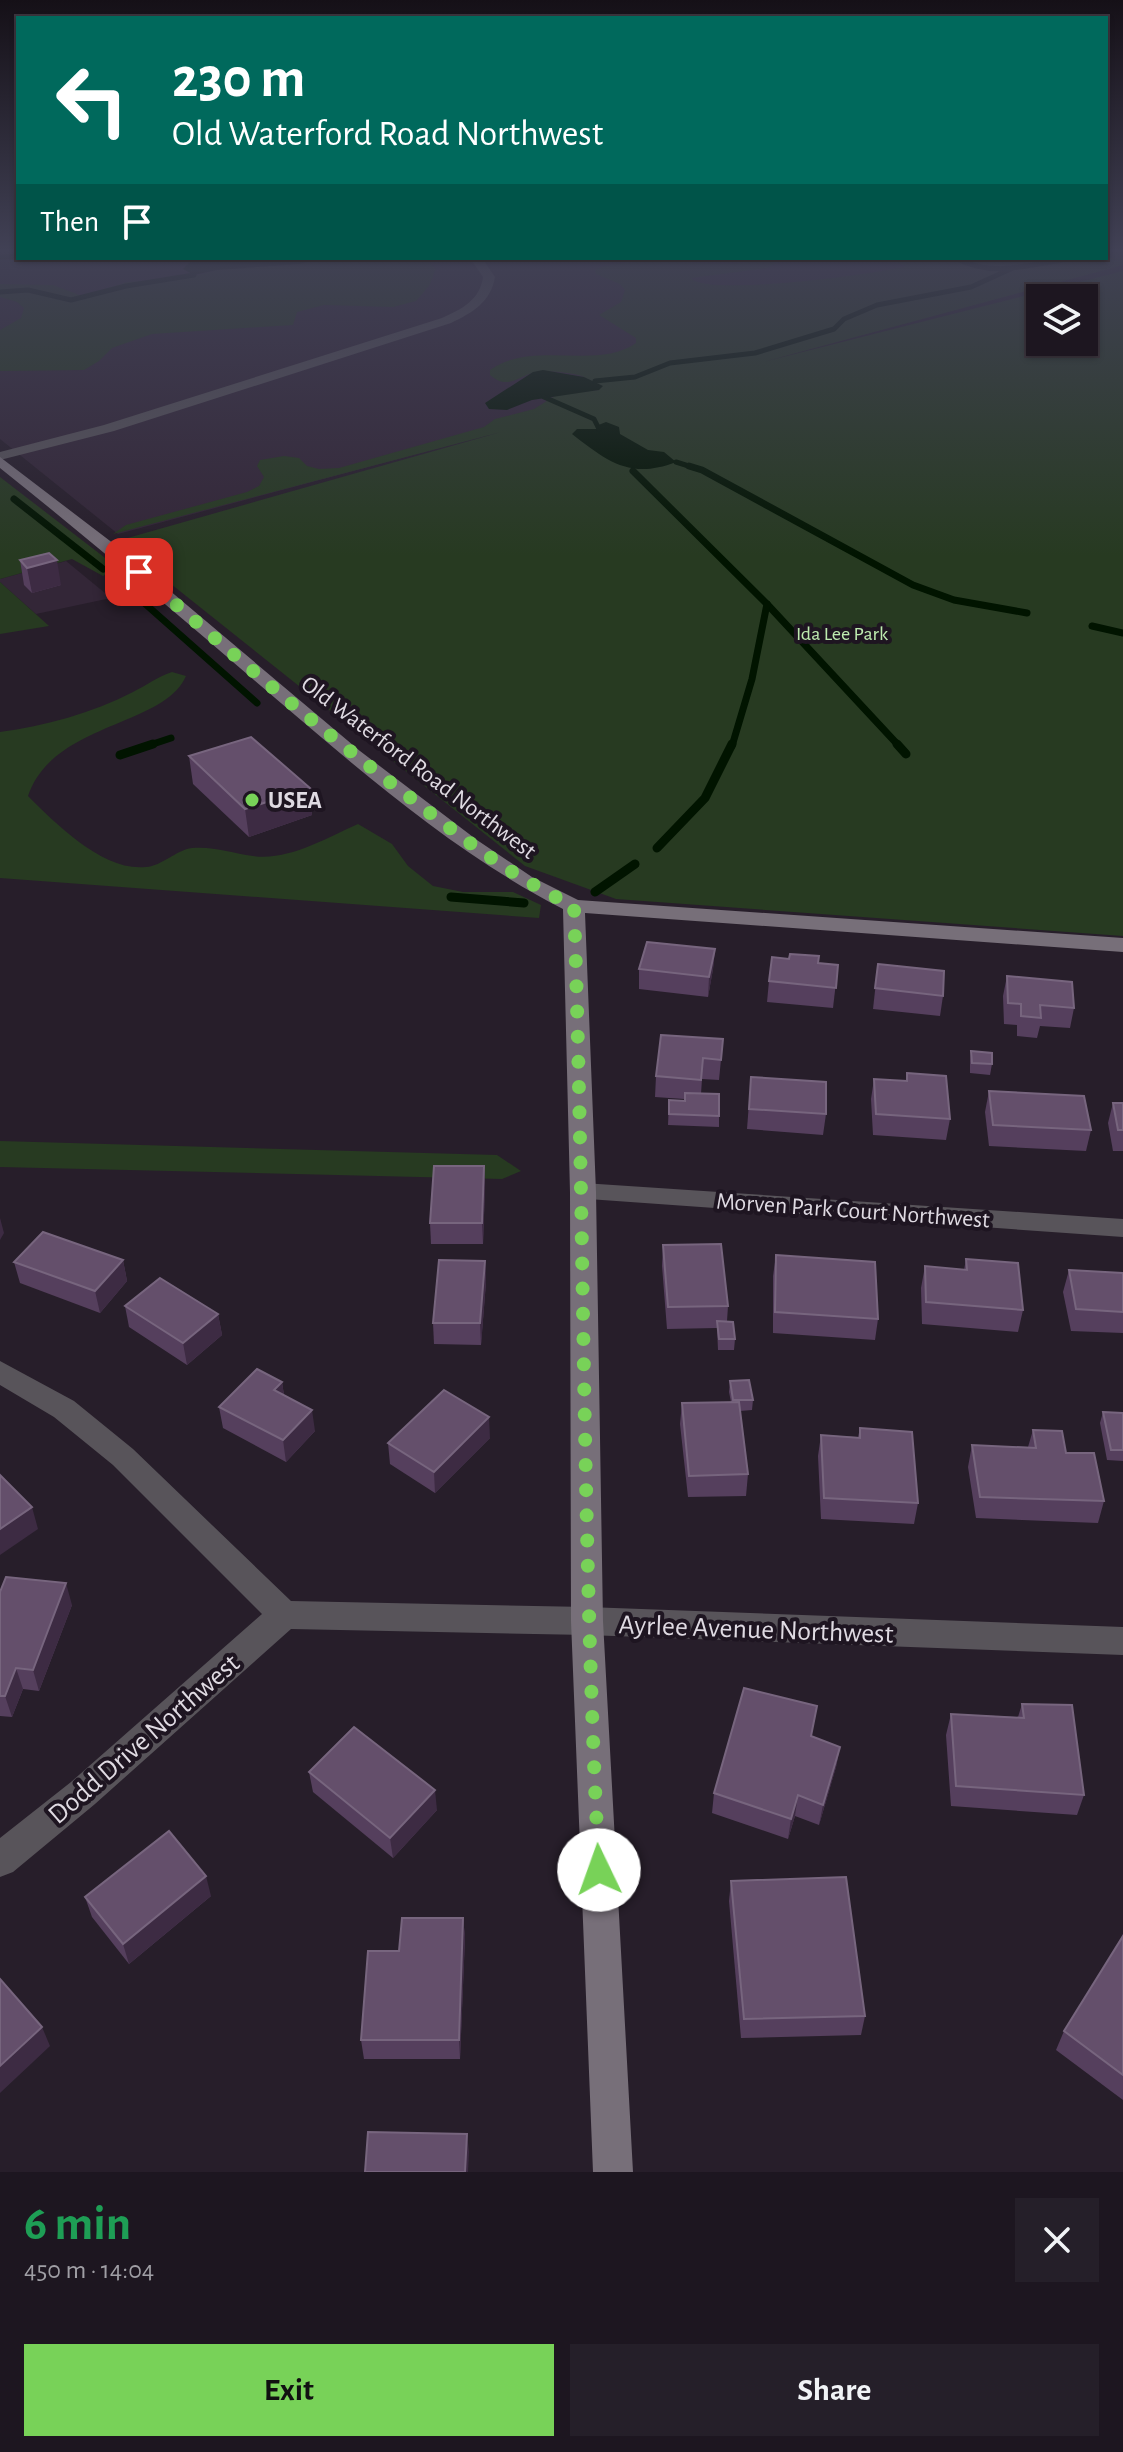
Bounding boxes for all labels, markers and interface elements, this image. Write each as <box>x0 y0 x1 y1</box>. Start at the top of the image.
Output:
icon: left <box>40 48 144 152</box>
text: 230 m <box>172 51 305 107</box>
text: Old Waterford Road Northwest <box>172 116 603 152</box>
icon: arrive <box>115 200 159 244</box>
text: Then <box>40 207 99 237</box>
map controls <box>1026 284 1098 356</box>
button: layers <box>1026 284 1098 356</box>
pin <box>105 538 173 606</box>
icon: arrive <box>117 550 161 594</box>
park label: Ida Lee Park <box>796 624 888 644</box>
street label: Old Waterford Road Northwest <box>296 672 541 864</box>
place label: USEA <box>268 789 322 813</box>
marker: USEA <box>243 791 261 809</box>
street label: Morven Park Court Northwest <box>715 1189 991 1233</box>
street label: Ayrlee Avenue Northwest <box>618 1611 894 1649</box>
street label: Dodd Drive Northwest <box>43 1649 245 1830</box>
position arrow <box>557 1828 641 1912</box>
button: close <box>1015 2198 1099 2282</box>
text: 6 min <box>24 2201 131 2249</box>
text: 450 m · 14:04 <box>24 2257 154 2283</box>
button: Exit <box>24 2344 554 2436</box>
button: Share <box>570 2344 1099 2436</box>

